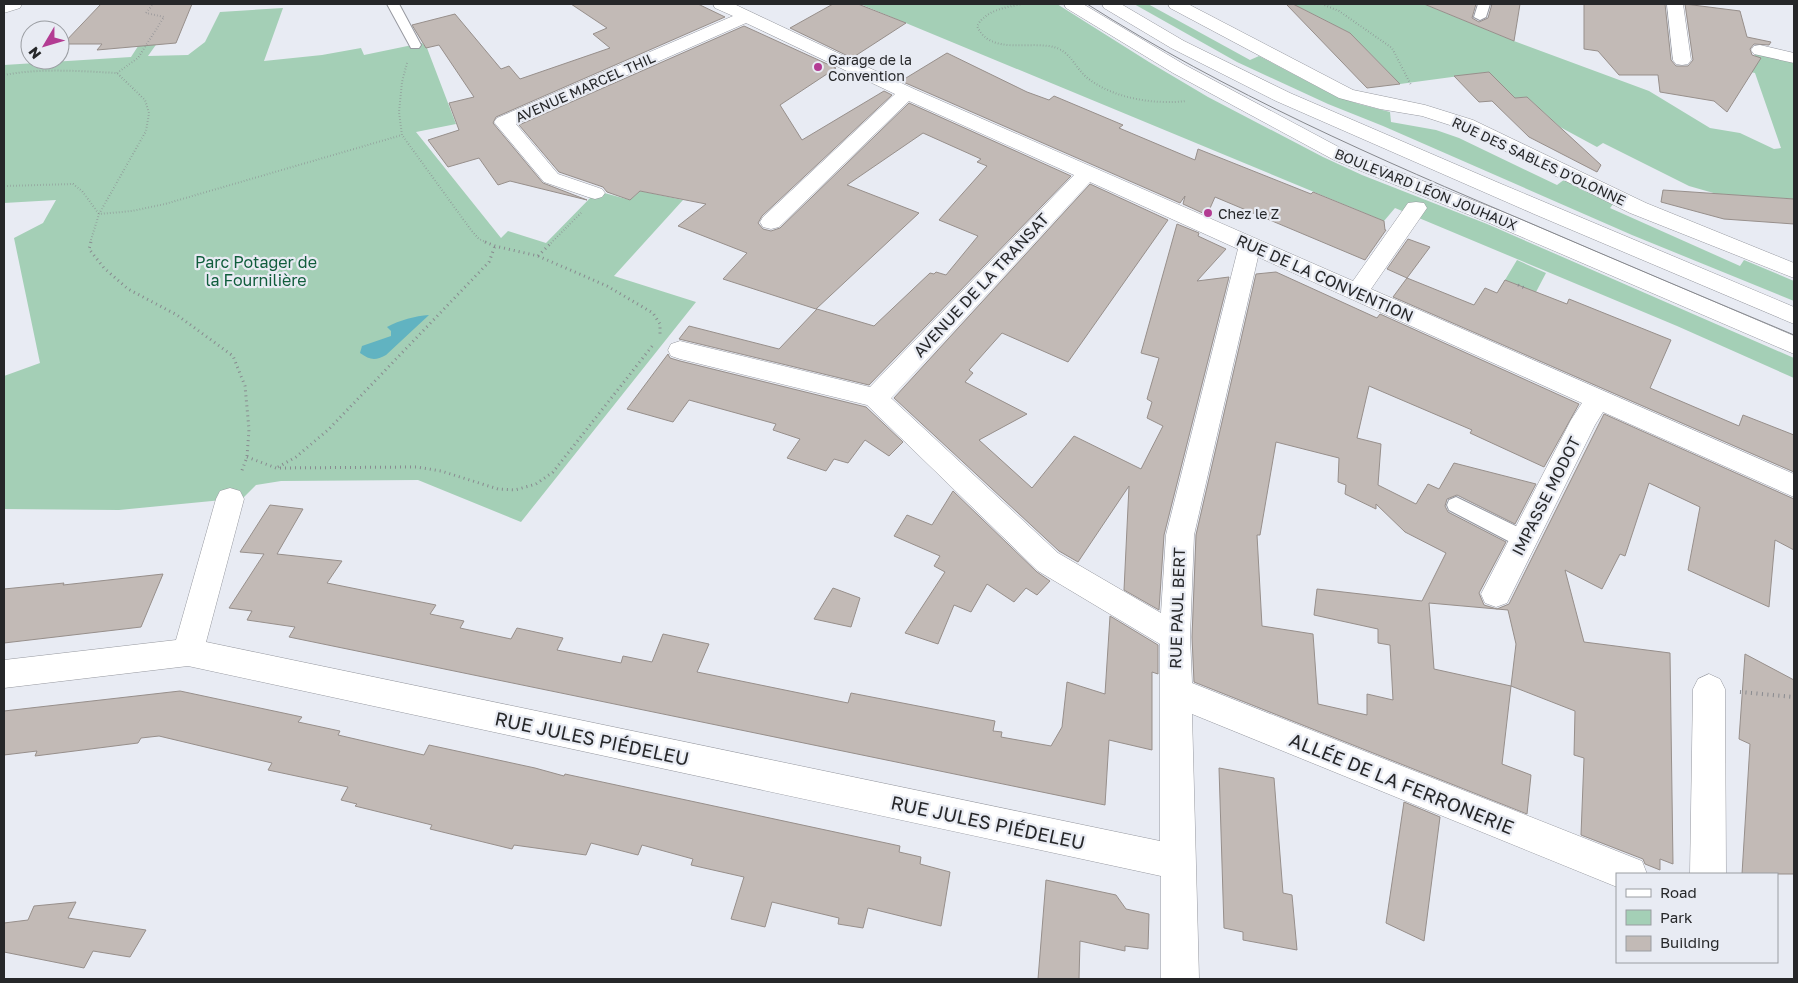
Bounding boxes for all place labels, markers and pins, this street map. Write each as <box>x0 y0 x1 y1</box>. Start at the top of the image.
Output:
place label: Garage de la Convention <box>828 51 912 84</box>
marker: Garage de la Convention <box>812 61 824 73</box>
place label: Chez le Z <box>1218 205 1279 222</box>
marker: Chez le Z <box>1202 207 1214 219</box>

